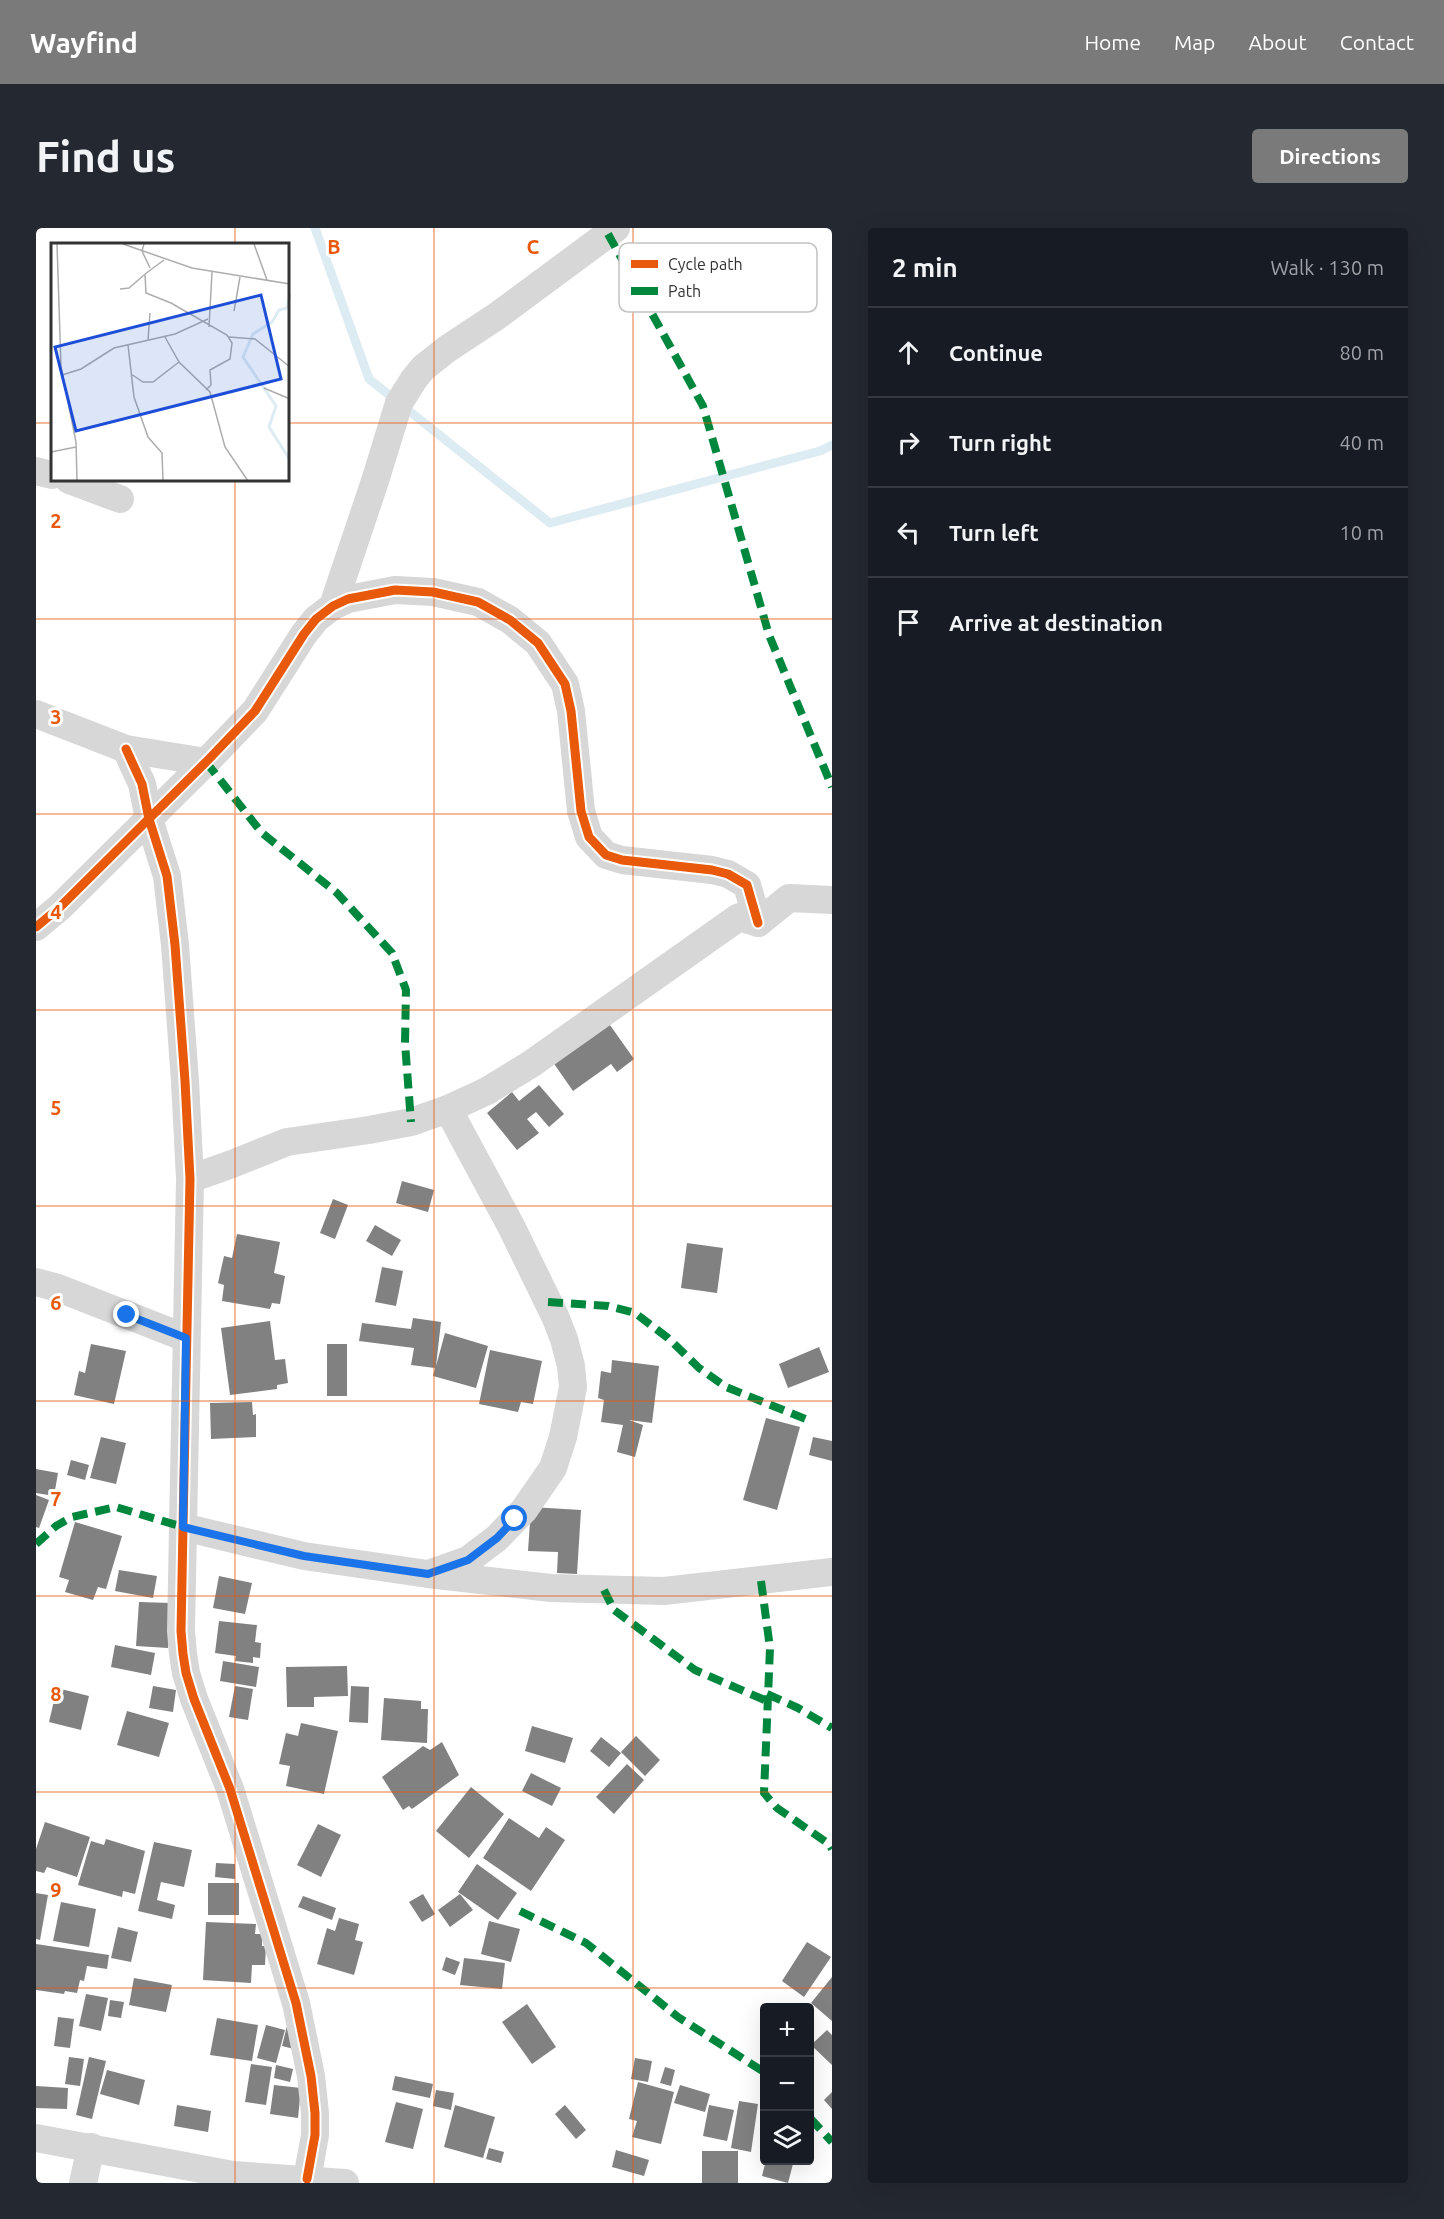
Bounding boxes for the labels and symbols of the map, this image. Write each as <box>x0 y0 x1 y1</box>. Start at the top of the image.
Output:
text: B <box>327 235 341 258</box>
text: C <box>527 235 540 258</box>
inset map <box>51 243 290 482</box>
legend <box>619 243 817 312</box>
text: Cycle path <box>668 255 743 273</box>
text: Path <box>668 282 701 300</box>
text: 2 <box>50 509 62 532</box>
text: 3 <box>50 705 62 728</box>
text: 4 <box>50 900 62 923</box>
text: 5 <box>50 1096 62 1119</box>
text: 6 <box>50 1291 62 1314</box>
route end <box>113 1301 139 1327</box>
text: 7 <box>50 1487 62 1510</box>
route start <box>501 1505 527 1531</box>
text: 8 <box>50 1682 62 1705</box>
text: 9 <box>50 1878 62 1901</box>

